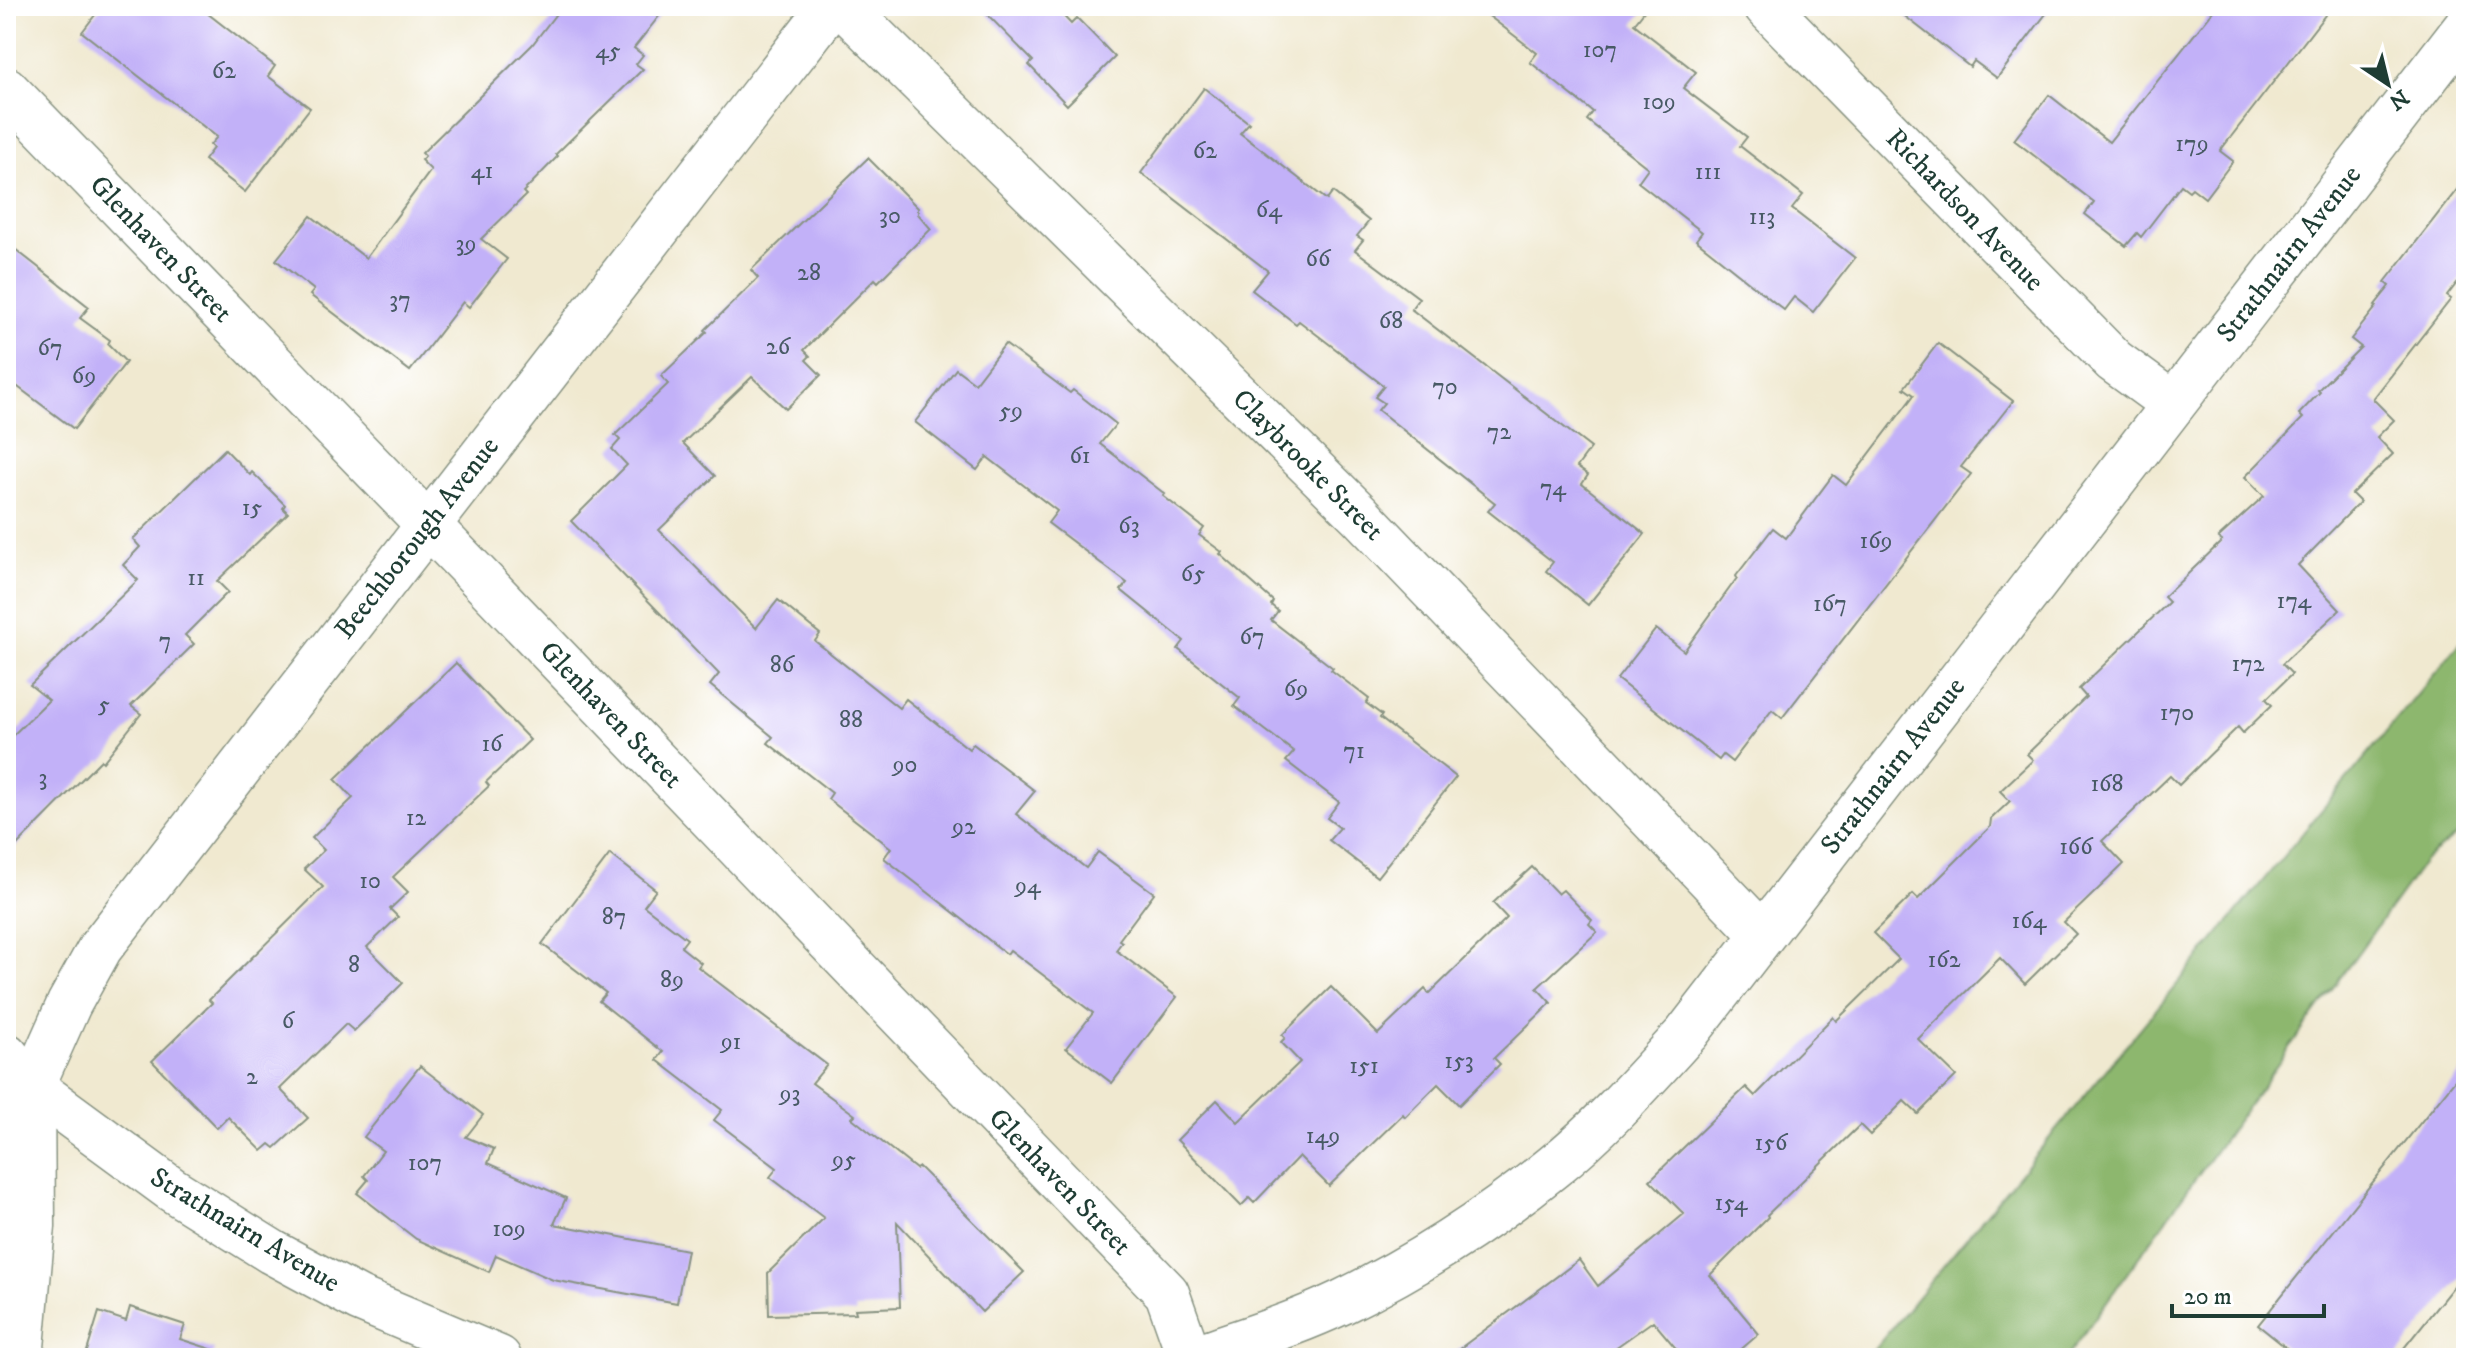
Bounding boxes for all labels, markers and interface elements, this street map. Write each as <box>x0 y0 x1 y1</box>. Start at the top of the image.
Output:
house number: 107 <box>1583 35 1617 65</box>
house number: 45 <box>595 36 621 66</box>
north arrow <box>2348 44 2428 124</box>
house number: 62 <box>212 56 236 86</box>
text: N <box>2383 83 2414 115</box>
house number: 109 <box>1642 87 1676 117</box>
street label: Richardson Avenue <box>1878 121 2052 299</box>
house number: 179 <box>2175 129 2209 159</box>
house number: 62 <box>1193 136 1217 166</box>
house number: 41 <box>471 156 493 186</box>
house number: 111 <box>1695 157 1721 187</box>
street label: Strathnairn Avenue <box>2209 158 2369 350</box>
street label: Glenhaven Street <box>82 168 240 330</box>
house number: 64 <box>1256 195 1283 225</box>
house number: 30 <box>879 201 901 231</box>
house number: 113 <box>1749 202 1775 232</box>
house number: 39 <box>456 229 476 259</box>
house number: 66 <box>1306 244 1332 274</box>
house number: 28 <box>797 258 821 288</box>
house number: 37 <box>389 285 411 315</box>
house number: 68 <box>1379 306 1403 336</box>
house number: 26 <box>766 332 792 362</box>
house number: 67 <box>37 333 63 363</box>
house number: 69 <box>72 361 96 391</box>
house number: 70 <box>1432 372 1458 402</box>
street label: Claybrooke Street <box>1225 382 1391 548</box>
house number: 59 <box>999 396 1023 426</box>
house number: 72 <box>1487 417 1511 447</box>
street label: Beechborough Avenue <box>327 430 507 646</box>
house number: 61 <box>1069 441 1091 471</box>
house number: 74 <box>1540 473 1567 503</box>
house number: 15 <box>242 493 262 523</box>
house number: 63 <box>1118 511 1140 541</box>
house number: 169 <box>1859 526 1893 556</box>
house number: 65 <box>1181 559 1205 589</box>
house number: 11 <box>187 563 205 593</box>
house number: 174 <box>2277 586 2313 616</box>
house number: 167 <box>1813 589 1847 619</box>
house number: 67 <box>1239 622 1265 652</box>
house number: 7 <box>159 626 171 656</box>
street label: Glenhaven Street <box>532 634 690 796</box>
house number: 172 <box>2231 649 2265 679</box>
house number: 86 <box>770 650 796 680</box>
street label: Strathnairn Avenue <box>1813 670 1973 862</box>
house number: 69 <box>1284 674 1308 704</box>
house number: 5 <box>98 690 110 720</box>
house number: 170 <box>2160 698 2194 728</box>
house number: 88 <box>839 705 863 735</box>
house number: 16 <box>481 729 504 759</box>
house number: 71 <box>1343 736 1365 766</box>
house number: 90 <box>892 750 917 780</box>
house number: 3 <box>39 763 47 793</box>
house number: 168 <box>2090 769 2124 799</box>
house number: 12 <box>406 803 427 833</box>
house number: 92 <box>951 812 976 842</box>
house number: 166 <box>2059 832 2094 862</box>
house number: 10 <box>359 866 381 896</box>
house number: 94 <box>1014 871 1042 901</box>
house number: 87 <box>602 902 626 932</box>
house number: 164 <box>2011 906 2048 936</box>
house number: 162 <box>1928 945 1961 975</box>
house number: 8 <box>348 950 360 980</box>
house number: 89 <box>660 965 684 995</box>
house number: 6 <box>282 1006 296 1036</box>
house number: 91 <box>720 1027 741 1057</box>
house number: 153 <box>1444 1046 1474 1076</box>
house number: 151 <box>1349 1051 1379 1081</box>
house number: 2 <box>246 1062 258 1092</box>
house number: 93 <box>779 1079 800 1109</box>
street label: Glenhaven Street <box>981 1101 1139 1263</box>
house number: 149 <box>1306 1121 1340 1151</box>
house number: 156 <box>1754 1128 1789 1158</box>
house number: 95 <box>831 1145 856 1175</box>
house number: 107 <box>408 1148 442 1178</box>
street label: Strathnairn Avenue <box>144 1160 346 1300</box>
house number: 154 <box>1714 1188 1749 1218</box>
house number: 109 <box>492 1214 526 1244</box>
scale bar <box>2172 1268 2324 1318</box>
text: 20 m <box>2184 1282 2232 1312</box>

